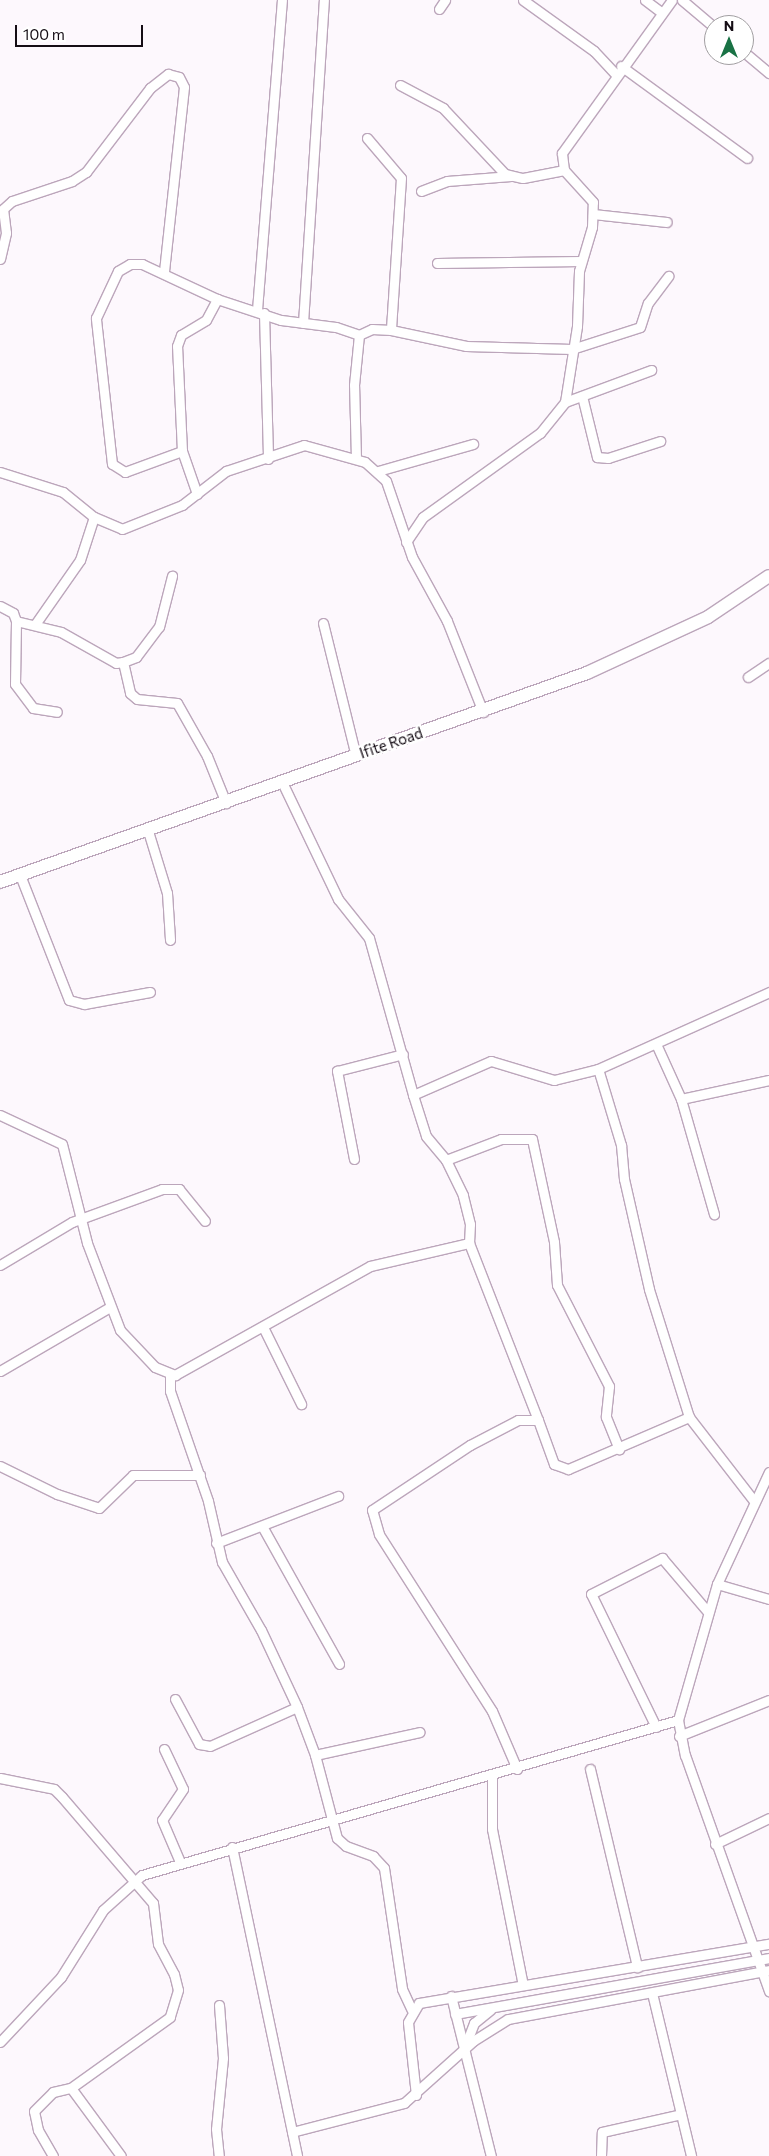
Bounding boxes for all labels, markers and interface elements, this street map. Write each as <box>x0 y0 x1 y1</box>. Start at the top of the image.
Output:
scale bar <box>18 15 145 47</box>
north arrow <box>704 15 754 65</box>
text: N <box>724 17 734 34</box>
text: 100 m <box>23 25 65 43</box>
street label: Ifite Road <box>357 724 425 762</box>

